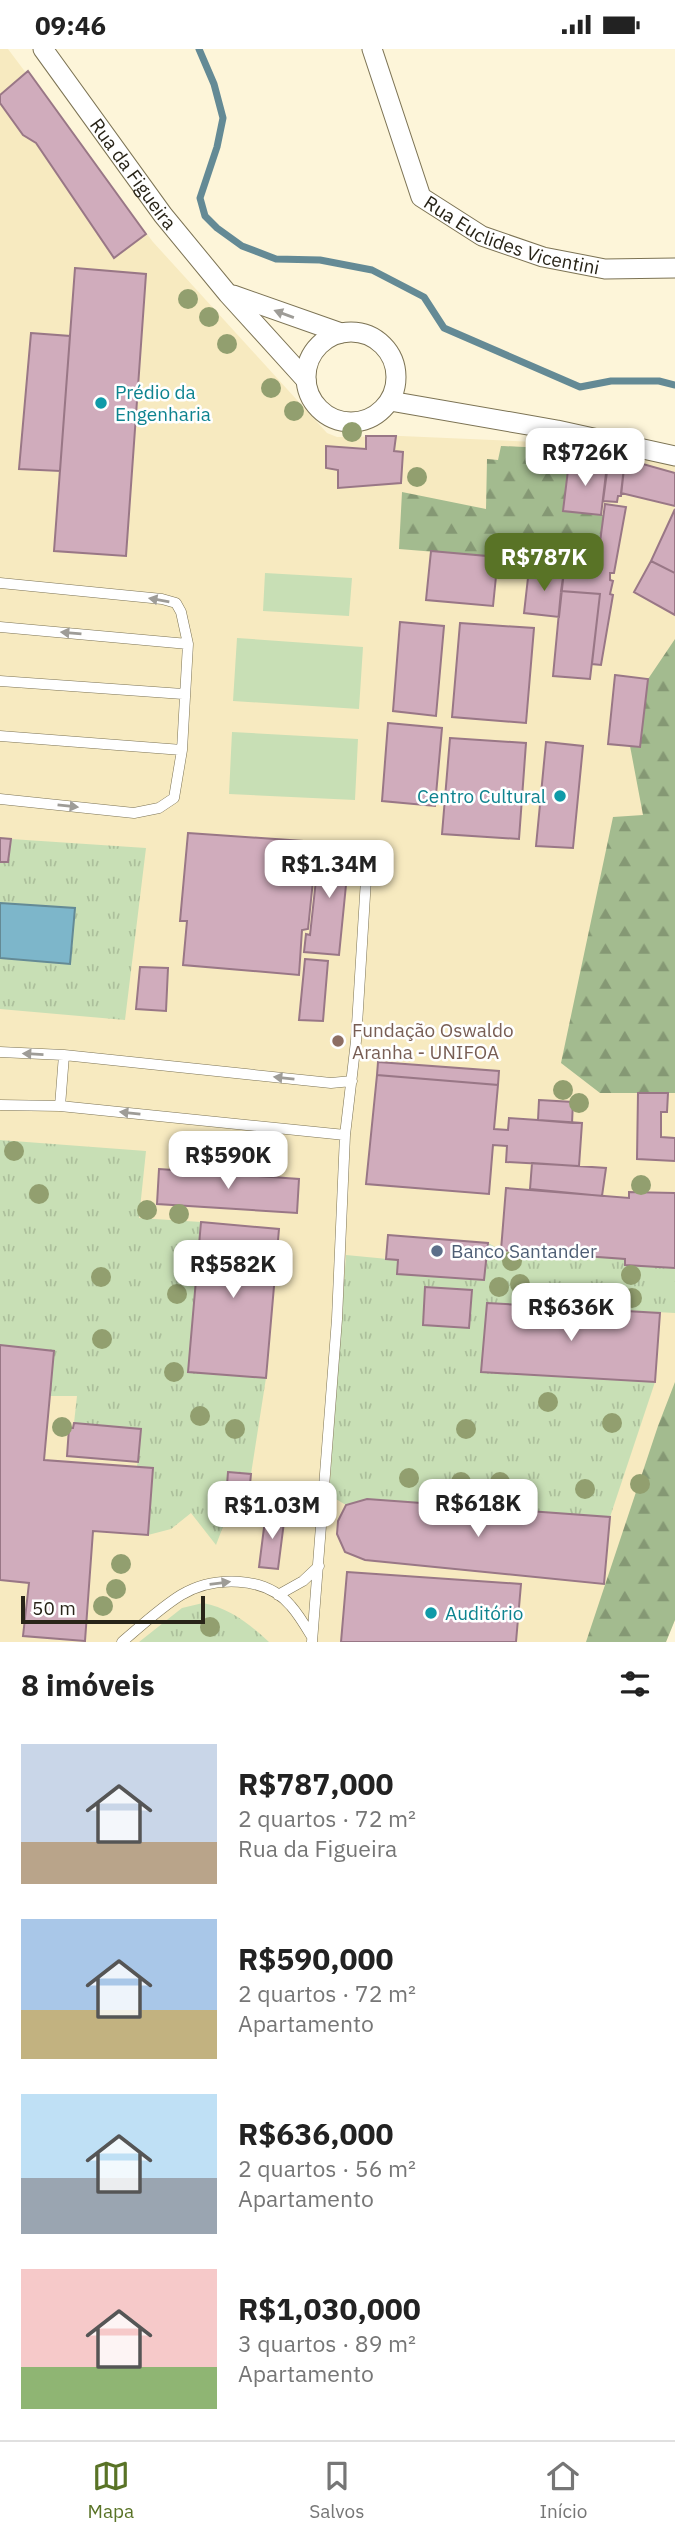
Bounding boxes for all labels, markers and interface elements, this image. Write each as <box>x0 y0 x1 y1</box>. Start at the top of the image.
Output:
text: 09:46 <box>35 8 106 42</box>
street label: Rua da Figueira <box>85 113 182 234</box>
street label: Rua Euclides Vicentini <box>420 190 602 280</box>
one-way arrow <box>274 309 295 320</box>
place label: Prédio da Engenharia <box>115 380 211 426</box>
marker: Prédio da Engenharia <box>93 395 109 411</box>
pin: R$726K <box>528 429 642 488</box>
text: R$726K <box>542 436 628 466</box>
pin: R$787K <box>487 533 601 593</box>
text: R$787K <box>501 541 587 571</box>
one-way arrow <box>148 594 170 605</box>
one-way arrow <box>60 627 82 638</box>
place label: Centro Cultural <box>417 784 546 808</box>
marker: Centro Cultural <box>552 788 568 804</box>
one-way arrow <box>57 801 79 812</box>
pin: R$1.34M <box>264 841 394 900</box>
text: R$1.34M <box>281 848 377 878</box>
place label: Fundação Oswaldo Aranha - UNIFOA <box>352 1018 514 1064</box>
marker: Fundação Oswaldo Aranha - UNIFOA <box>330 1033 346 1049</box>
one-way arrow <box>22 1048 44 1059</box>
one-way arrow <box>273 1072 295 1083</box>
one-way arrow <box>119 1107 141 1118</box>
pin: R$590K <box>171 1131 285 1191</box>
text: R$590K <box>185 1139 271 1169</box>
place label: Banco Santander <box>451 1239 597 1263</box>
pin: R$582K <box>176 1241 290 1300</box>
marker: Banco Santander <box>429 1243 445 1259</box>
text: R$582K <box>190 1248 276 1278</box>
pin: R$636K <box>514 1283 628 1343</box>
text: R$636K <box>528 1291 614 1321</box>
pin: R$618K <box>421 1479 535 1539</box>
pin: R$1.03M <box>207 1481 337 1541</box>
text: R$618K <box>435 1487 521 1517</box>
text: R$1.03M <box>224 1489 320 1519</box>
one-way arrow <box>209 1577 231 1588</box>
scale bar <box>21 1593 205 1625</box>
text: 50 m <box>32 1596 76 1620</box>
place label: Auditório <box>445 1601 523 1625</box>
marker: Auditório <box>423 1605 439 1621</box>
text: 8 imóveis <box>21 1665 155 1704</box>
icon: filters <box>616 1665 654 1703</box>
text: R$787,000 <box>238 1764 394 1803</box>
icon: home <box>77 1772 161 1856</box>
text: 2 quartos · 72 m² <box>238 1803 416 1833</box>
text: Rua da Figueira <box>238 1833 397 1863</box>
text: R$590,000 <box>238 1939 394 1978</box>
icon: home <box>77 1947 161 2031</box>
text: 2 quartos · 72 m² <box>238 1978 416 2008</box>
text: Apartamento <box>238 2008 374 2038</box>
text: R$636,000 <box>238 2114 394 2153</box>
icon: home <box>77 2122 161 2206</box>
text: 2 quartos · 56 m² <box>238 2153 416 2183</box>
text: Apartamento <box>238 2183 374 2213</box>
text: R$1,030,000 <box>238 2289 421 2328</box>
icon: home <box>77 2297 161 2381</box>
text: 3 quartos · 89 m² <box>238 2328 416 2358</box>
text: Apartamento <box>238 2358 374 2388</box>
tab: Mapa <box>87 2457 134 2523</box>
tab: Salvos <box>309 2457 364 2523</box>
tab: Início <box>539 2457 587 2523</box>

